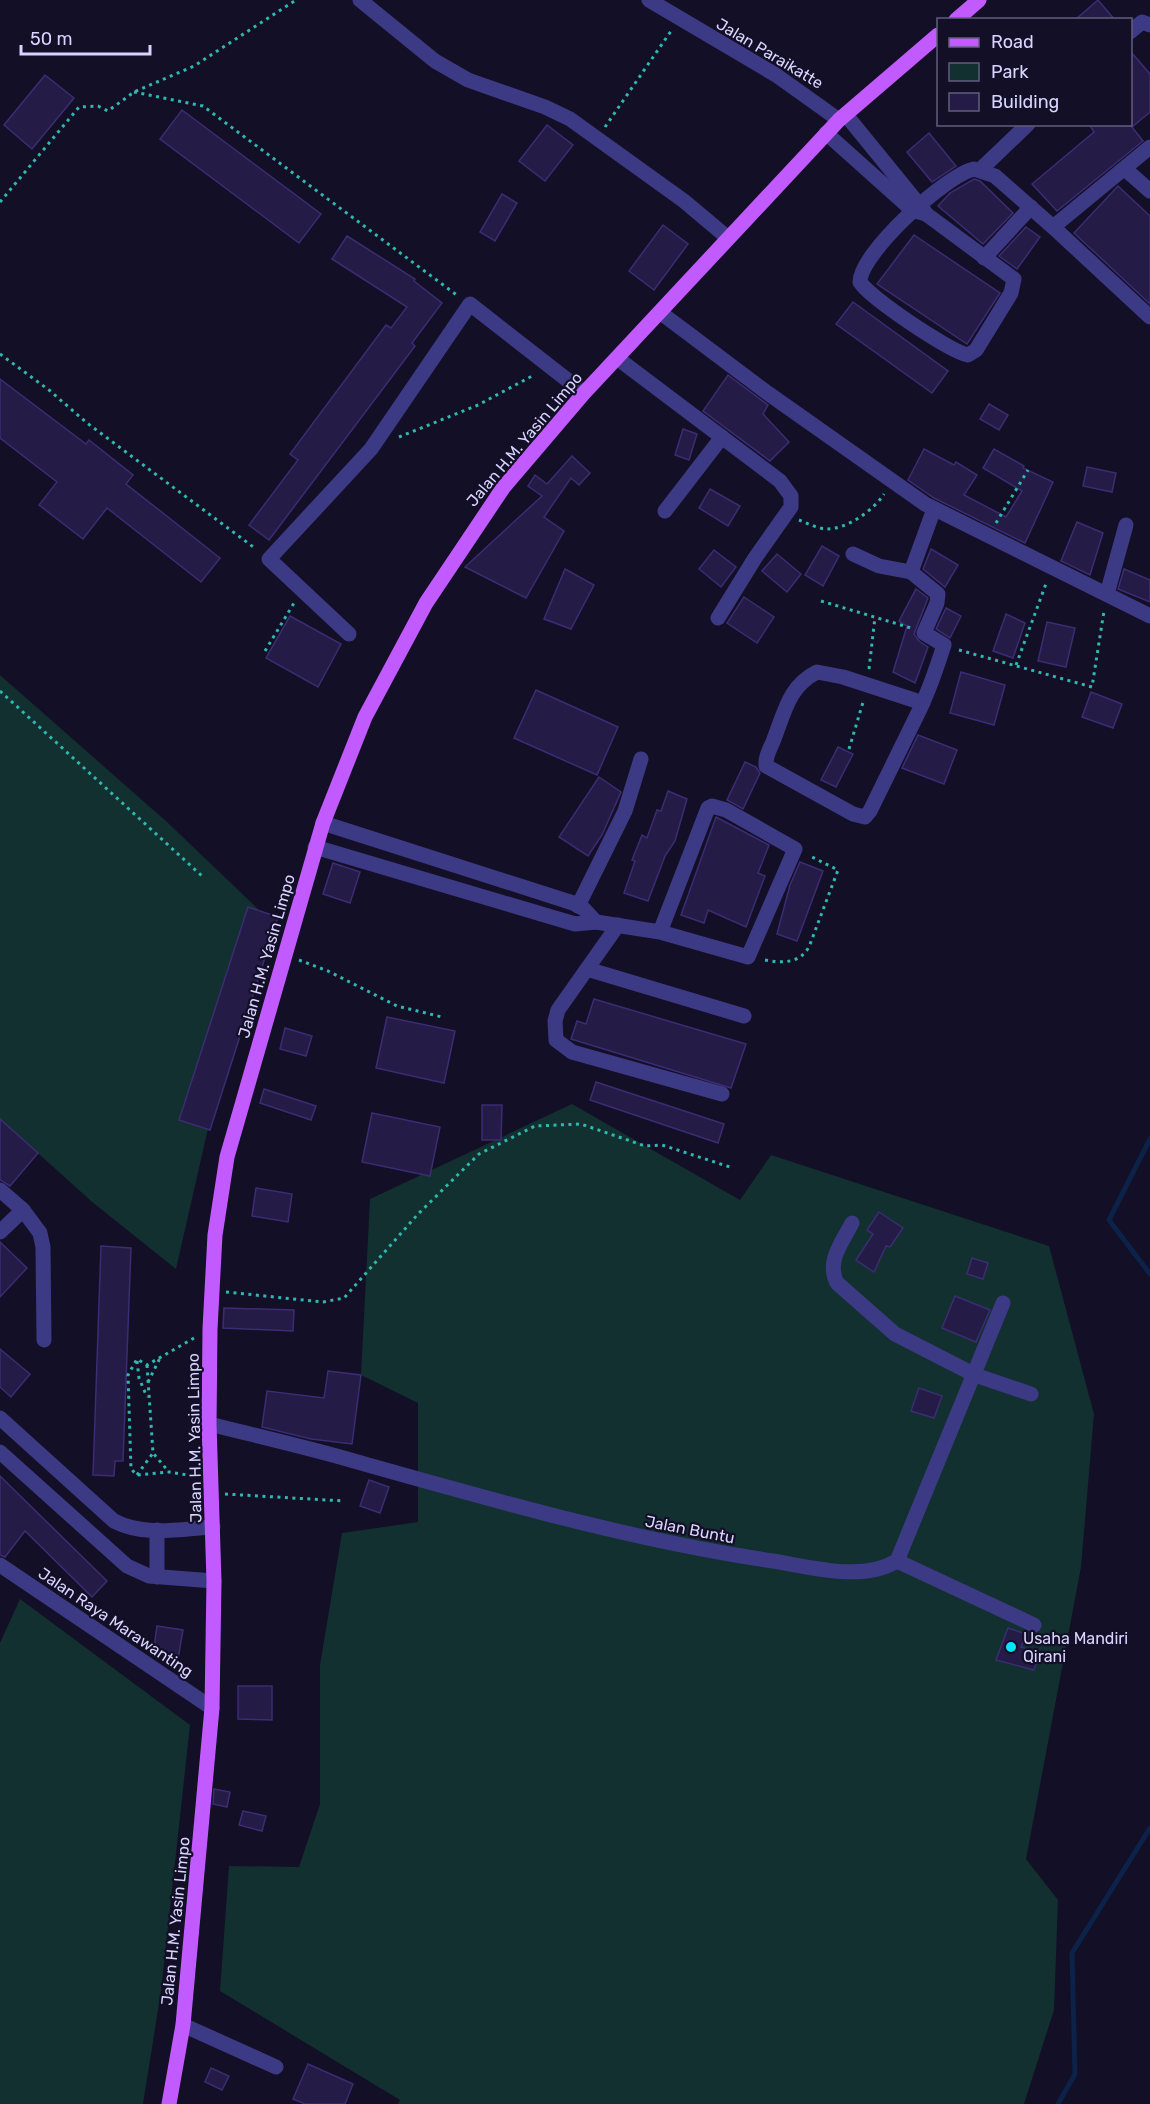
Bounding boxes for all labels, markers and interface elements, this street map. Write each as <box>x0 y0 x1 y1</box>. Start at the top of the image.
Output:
street label: Jalan Paraikatte <box>713 14 827 93</box>
scale bar <box>21 18 150 56</box>
legend <box>937 18 1132 126</box>
text: 50 m <box>30 28 73 50</box>
text: Road <box>991 31 1034 53</box>
text: Park <box>991 61 1029 83</box>
text: Building <box>991 91 1059 113</box>
street label: Jalan H.M. Yasin Limpo <box>463 368 586 510</box>
street label: Jalan H.M. Yasin Limpo <box>234 872 299 1040</box>
street label: Jalan H.M. Yasin Limpo <box>184 1353 205 1523</box>
street label: Jalan Buntu <box>643 1511 736 1548</box>
street label: Jalan Raya Marawanting <box>35 1564 197 1681</box>
place label: Usaha Mandiri Qirani <box>1023 1629 1128 1666</box>
marker: Usaha Mandiri Qirani <box>1004 1640 1018 1654</box>
street label: Jalan H.M. Yasin Limpo <box>157 1836 194 2006</box>

